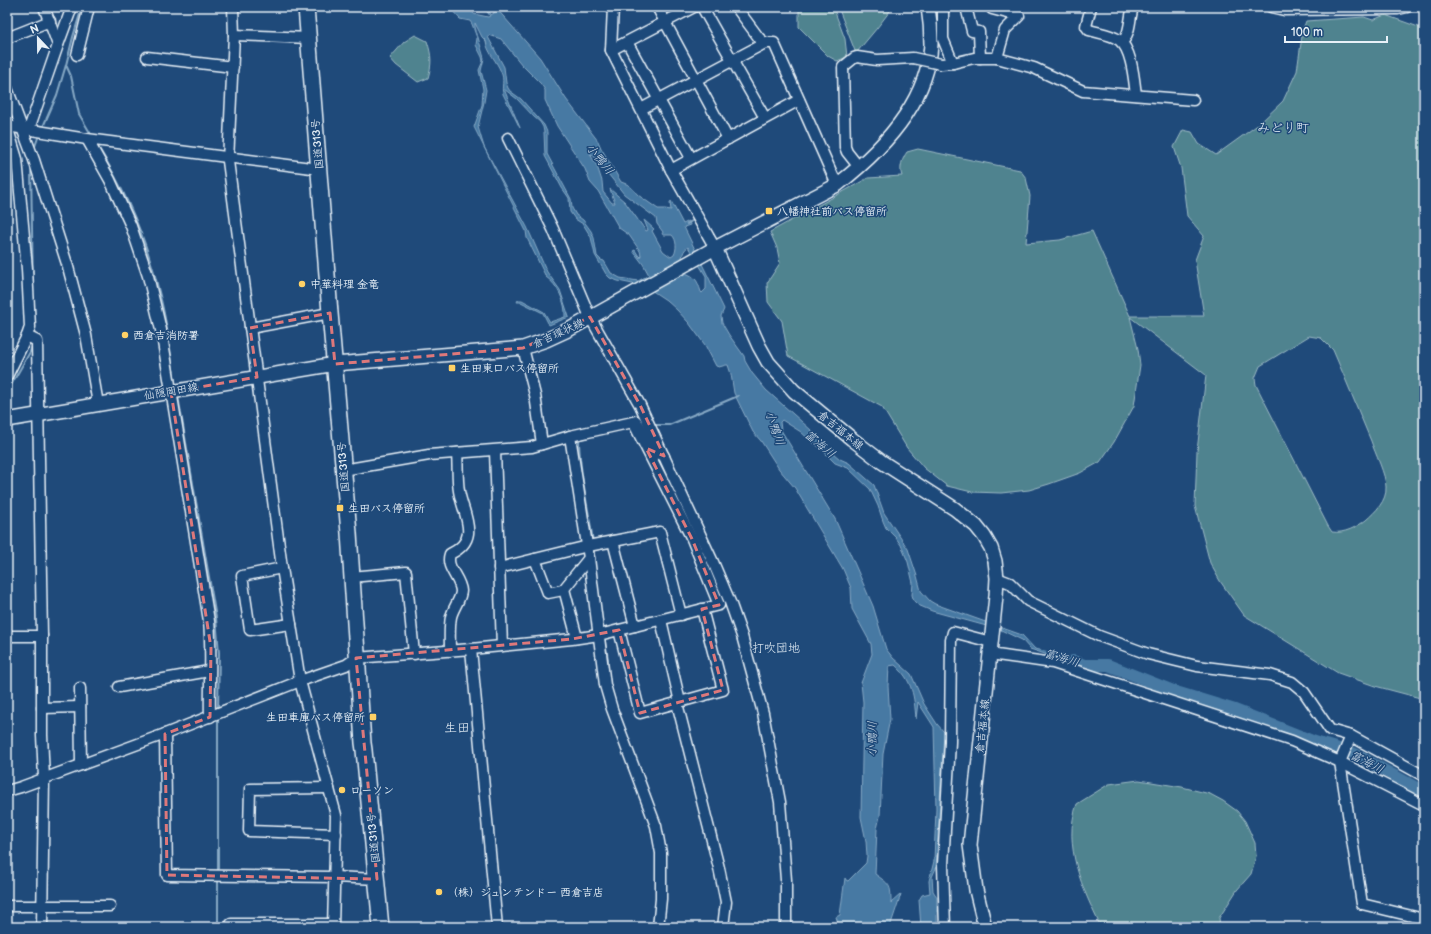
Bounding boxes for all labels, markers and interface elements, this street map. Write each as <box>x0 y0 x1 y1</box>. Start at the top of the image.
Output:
north arrow <box>18 18 58 58</box>
scale bar <box>1285 18 1387 44</box>
text: N <box>28 22 41 37</box>
text: 100 m <box>1291 25 1323 40</box>
street label: 国道313号 <box>309 118 326 170</box>
district label: みどり町 <box>1257 120 1309 136</box>
water label: 小鴨川 <box>582 141 617 178</box>
place label: 八幡神社前バス停留所 <box>777 205 887 218</box>
marker: 八幡神社前バス停留所 <box>764 206 774 216</box>
place label: 中華料理 金竜 <box>310 278 379 291</box>
marker: 中華料理 金竜 <box>297 279 307 289</box>
street label: 倉吉環状線 <box>531 316 586 351</box>
place label: 西倉吉消防署 <box>133 329 199 342</box>
marker: 西倉吉消防署 <box>120 330 130 340</box>
place label: 生田東口バス停留所 <box>460 362 559 375</box>
marker: 生田東口バス停留所 <box>447 363 457 373</box>
street label: 仙隠岡田線 <box>143 380 199 403</box>
street label: 倉吉福本線 <box>815 408 866 453</box>
water label: 小鴨川 <box>762 409 787 448</box>
water label: 富海川 <box>801 427 838 462</box>
street label: 国道313号 <box>335 441 352 493</box>
place label: 生田バス停留所 <box>348 502 425 515</box>
marker: 生田バス停留所 <box>335 503 345 513</box>
district label: 打吹団地 <box>752 641 800 656</box>
water label: 富海川 <box>1042 646 1081 671</box>
street label: 倉吉福本線 <box>973 698 992 754</box>
place label: 生田車庫バス停留所 <box>266 711 365 724</box>
marker: 生田車庫バス停留所 <box>368 712 378 722</box>
district label: 生田 <box>444 720 470 736</box>
water label: 小鴨川 <box>865 721 880 757</box>
water label: 富海川 <box>1347 748 1386 777</box>
place label: ローソン <box>350 784 394 797</box>
marker: ローソン <box>337 785 347 795</box>
street label: 国道313号 <box>364 812 383 864</box>
place label: （株）ジュンテンドー 西倉吉店 <box>447 886 604 899</box>
marker: （株）ジュンテンドー 西倉吉店 <box>434 887 444 897</box>

